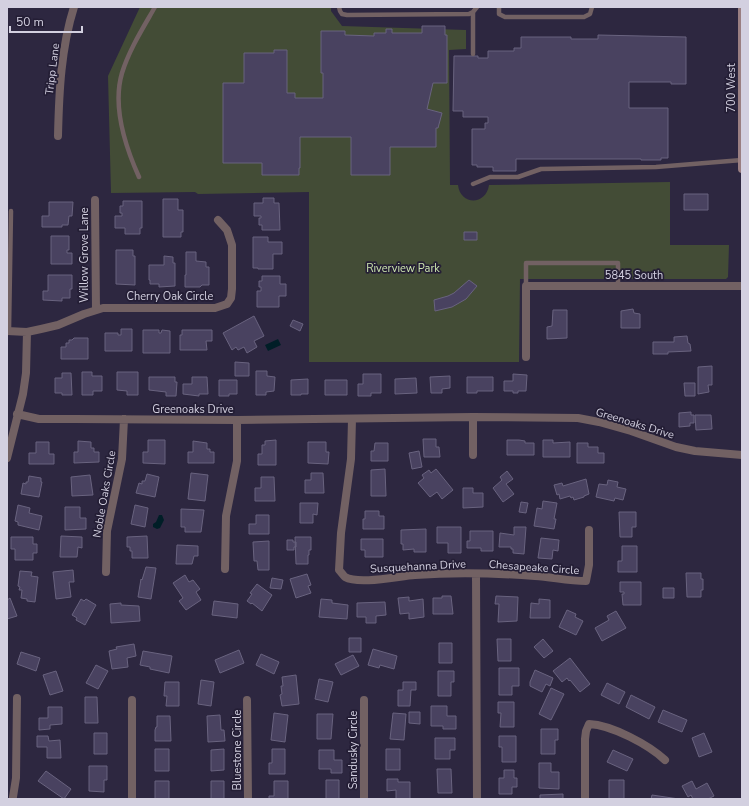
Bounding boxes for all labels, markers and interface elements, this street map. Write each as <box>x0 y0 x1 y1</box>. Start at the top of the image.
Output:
scale bar <box>10 8 82 34</box>
text: 50 m <box>16 14 44 30</box>
street label: Tripp Lane <box>42 42 63 96</box>
street label: 700 West <box>724 63 739 113</box>
street label: Willow Grove Lane <box>77 207 92 303</box>
park label: Riverview Park <box>366 261 440 276</box>
street label: 5845 South <box>605 268 663 283</box>
street label: Cherry Oak Circle <box>127 289 214 304</box>
street label: Greenoaks Drive <box>152 402 234 417</box>
street label: Greenoaks Drive <box>594 404 676 443</box>
street label: Noble Oaks Circle <box>89 449 120 539</box>
street label: Susquehanna Drive <box>370 556 466 577</box>
street label: Chesapeake Circle <box>488 557 580 578</box>
street label: Bluestone Circle <box>230 709 245 790</box>
street label: Sandusky Circle <box>346 711 361 789</box>

